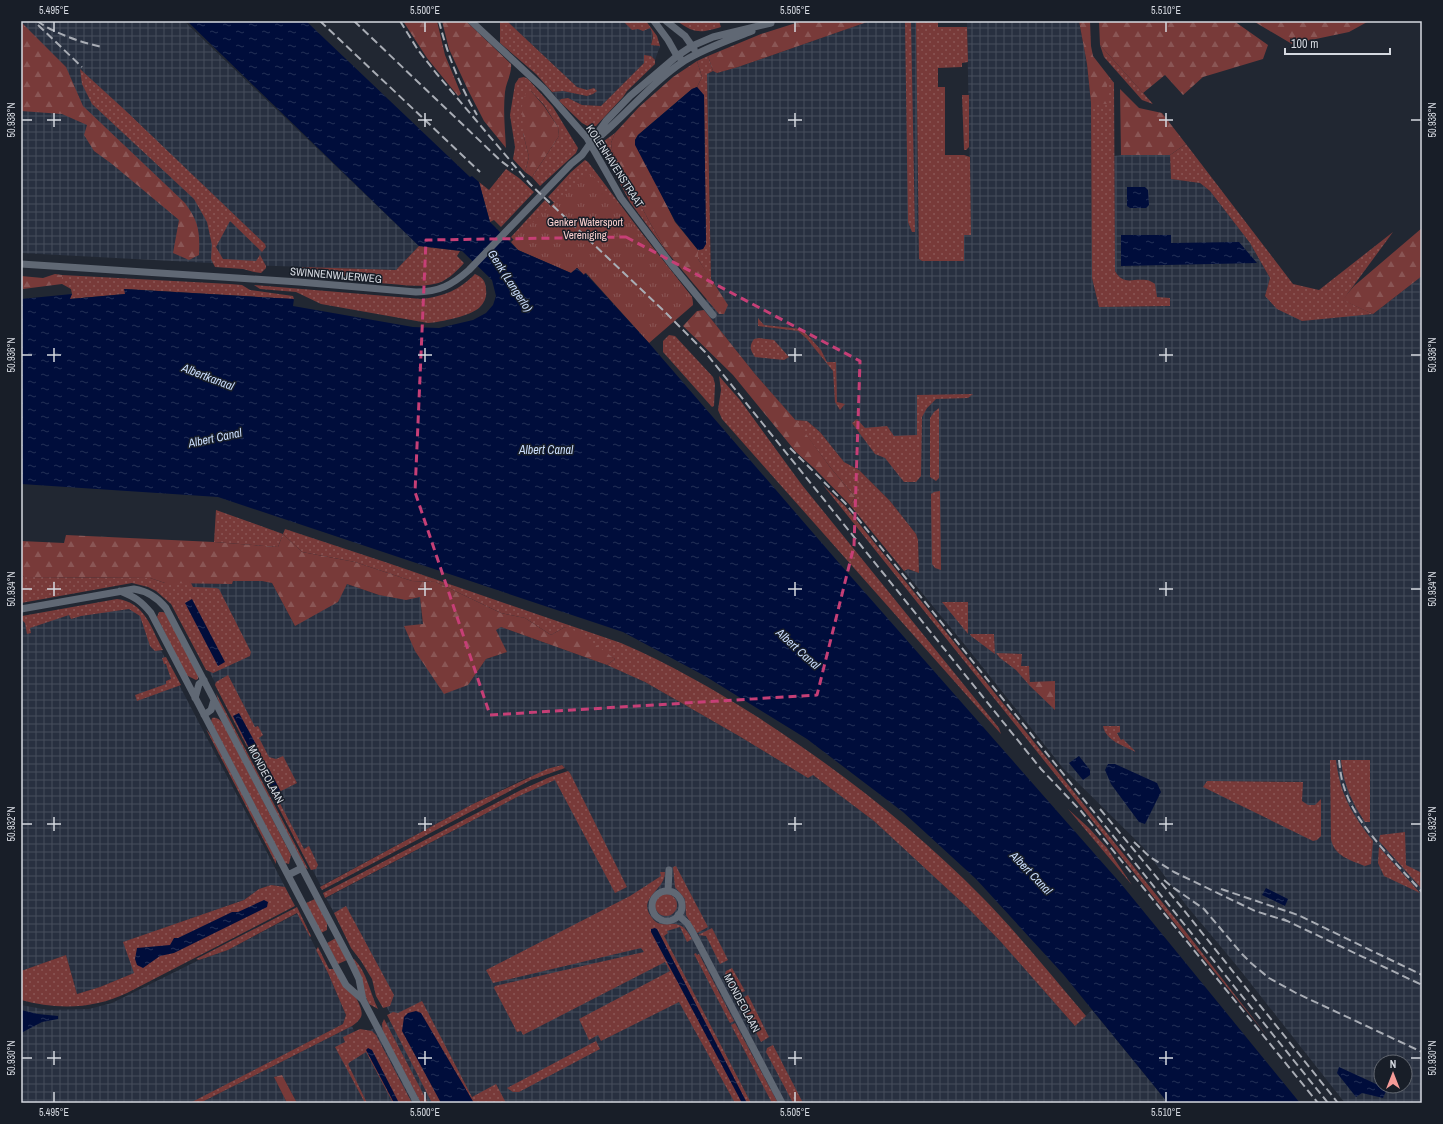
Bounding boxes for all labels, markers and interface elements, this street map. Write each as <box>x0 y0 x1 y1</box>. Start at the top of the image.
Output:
text: 5.495°E <box>39 4 69 17</box>
text: 5.500°E <box>410 4 440 17</box>
text: 5.505°E <box>780 4 810 17</box>
text: 5.510°E <box>1151 4 1181 17</box>
scale bar <box>1285 30 1390 56</box>
text: 100 m <box>1291 36 1318 52</box>
text: 50.938°N <box>5 102 18 138</box>
text: 50.938°N <box>1426 102 1439 138</box>
street label: KOLENHAVENSTRAAT <box>583 122 647 210</box>
park label: Genker Watersport Vereniging <box>547 215 623 242</box>
water label: Genk (Langerlo) <box>484 247 536 315</box>
street label: SWINNENWIJERWEG <box>290 264 382 286</box>
text: 50.936°N <box>5 337 18 373</box>
text: 50.936°N <box>1426 337 1439 373</box>
water label: Albertkanaal <box>179 359 237 395</box>
water label: Albert Canal <box>186 424 244 452</box>
water label: Albert Canal <box>518 442 574 458</box>
text: 50.934°N <box>5 571 18 607</box>
text: 50.934°N <box>1426 571 1439 607</box>
water label: Albert Canal <box>772 624 824 674</box>
street label: MONDEOLAAN <box>245 742 287 806</box>
text: 50.932°N <box>5 806 18 842</box>
text: 50.932°N <box>1426 806 1439 842</box>
water label: Albert Canal <box>1006 847 1056 899</box>
street label: MONDEOLAAN <box>721 971 763 1035</box>
text: 50.930°N <box>5 1040 18 1076</box>
text: 50.930°N <box>1426 1040 1439 1076</box>
north arrow <box>1373 1054 1413 1094</box>
text: N <box>1390 1057 1396 1071</box>
text: 5.495°E <box>39 1106 69 1119</box>
text: 5.500°E <box>410 1106 440 1119</box>
text: 5.505°E <box>780 1106 810 1119</box>
text: 5.510°E <box>1151 1106 1181 1119</box>

